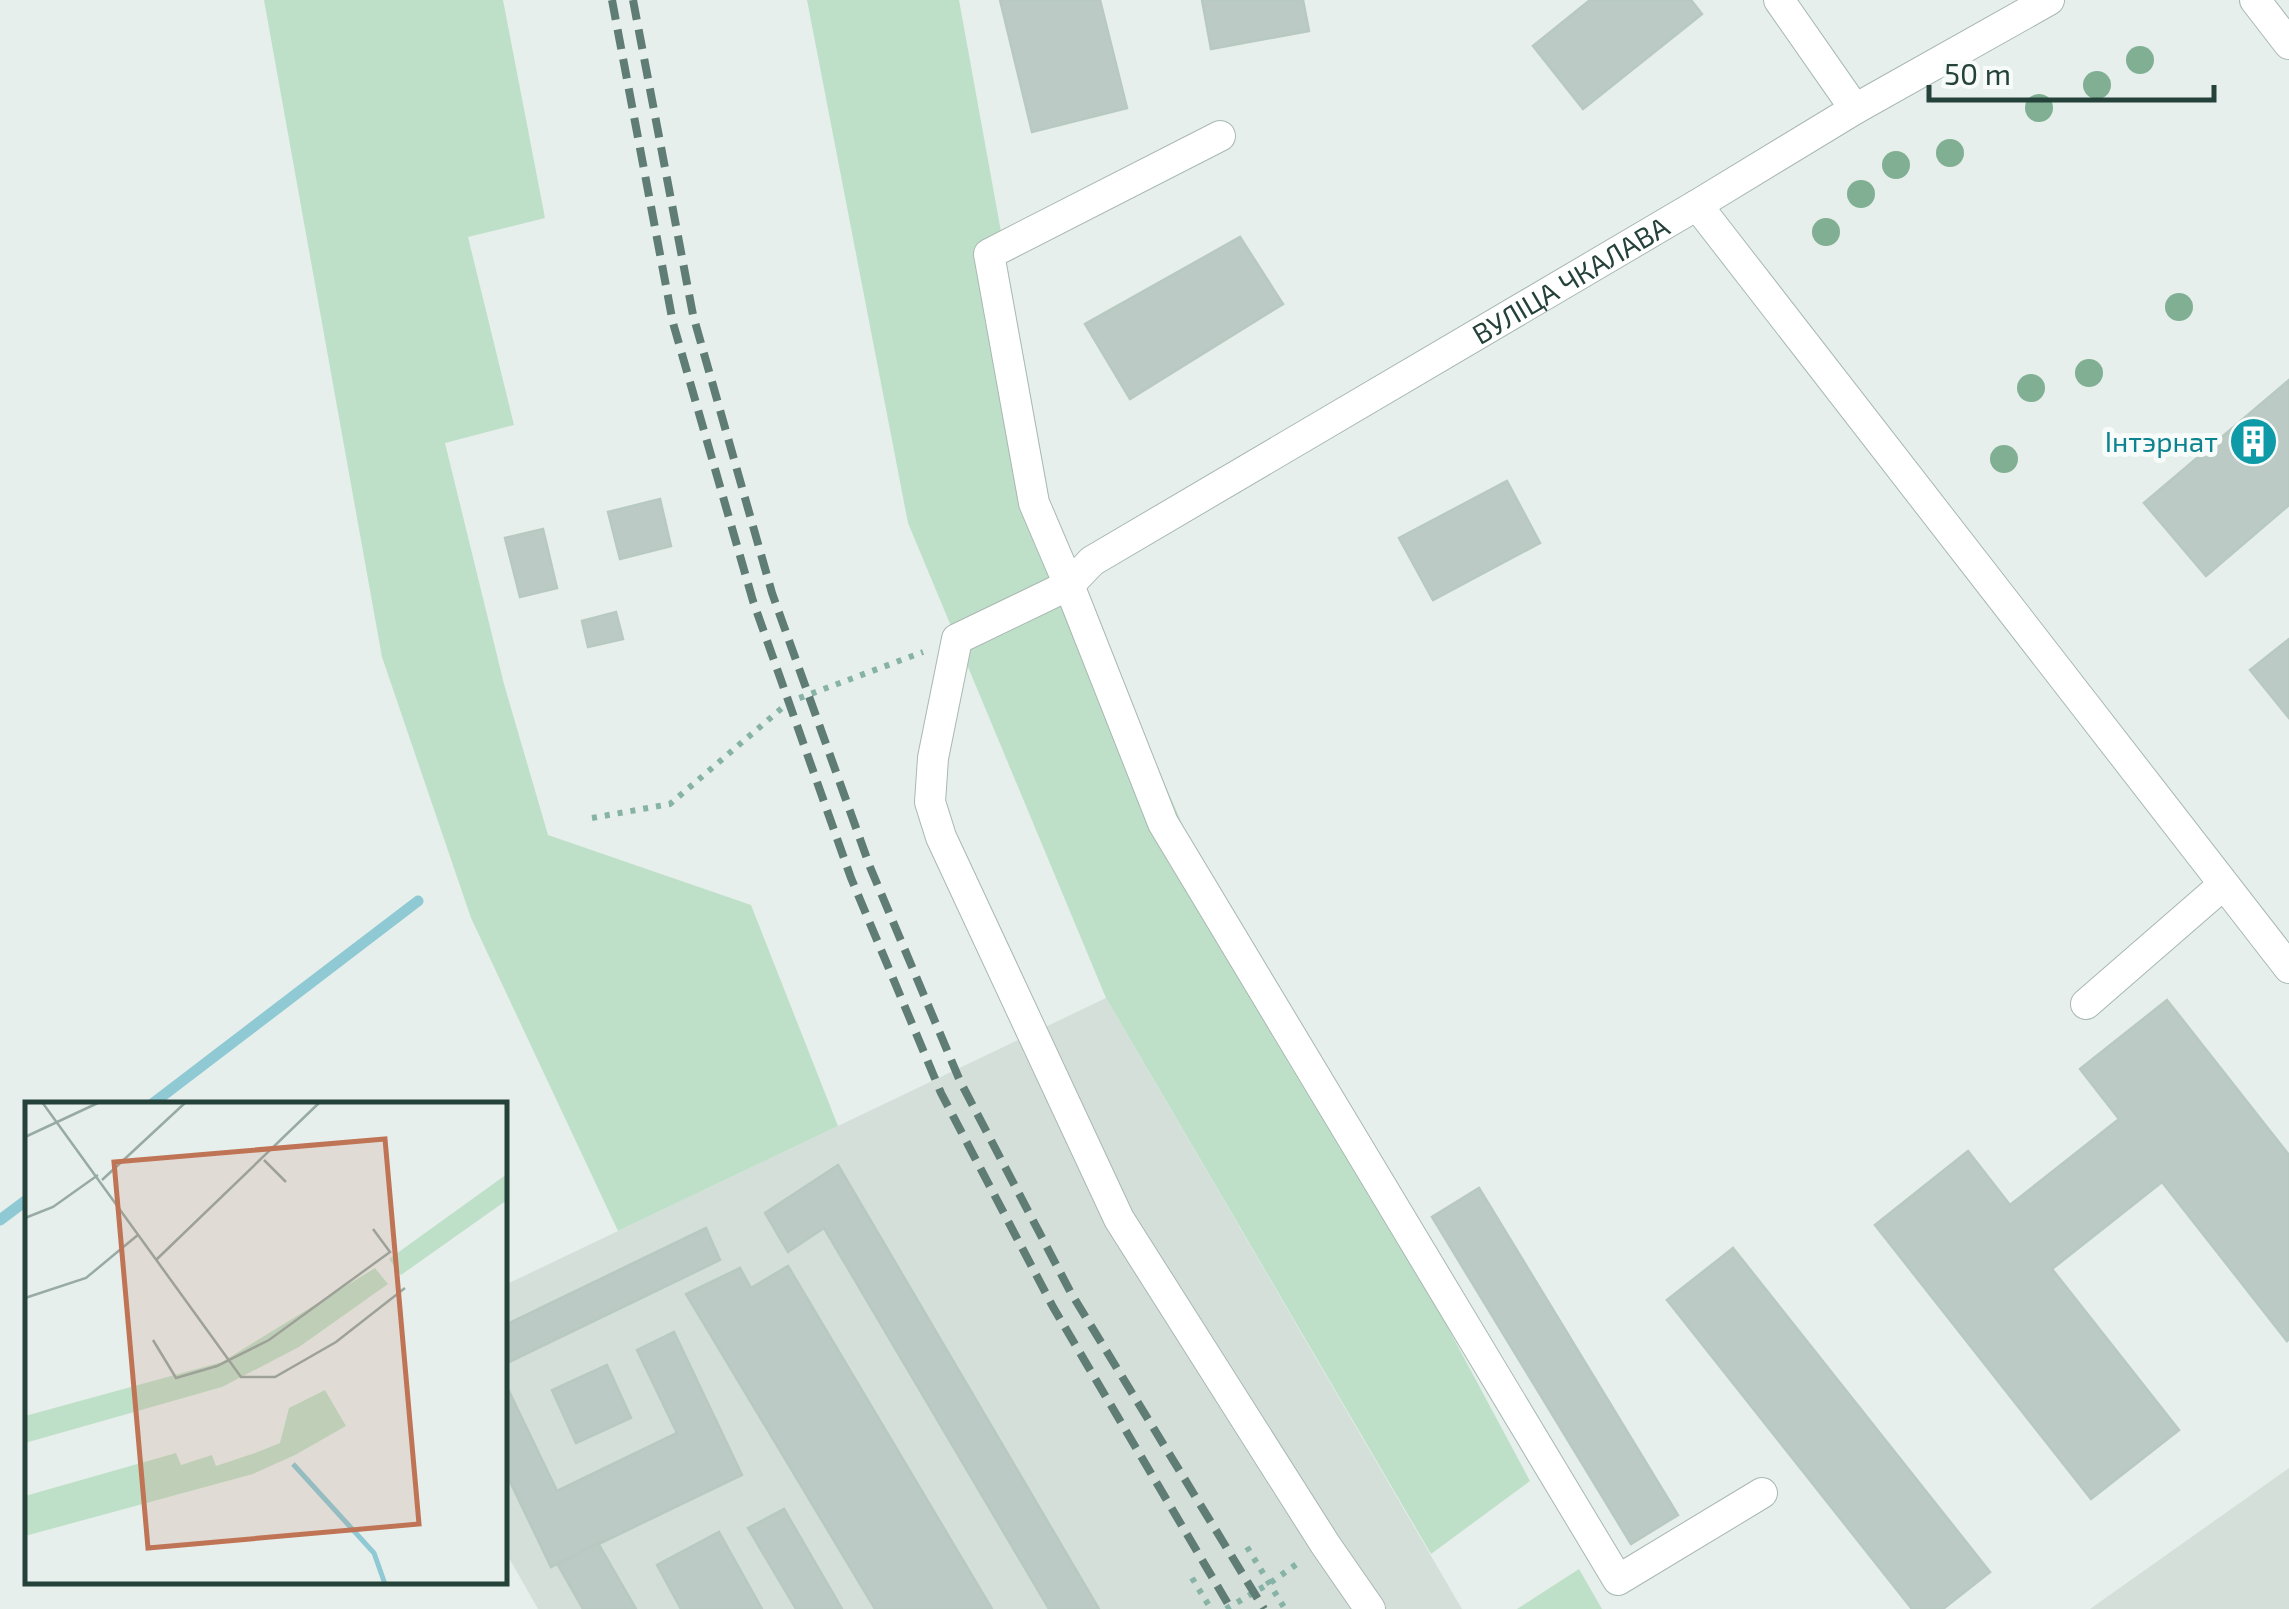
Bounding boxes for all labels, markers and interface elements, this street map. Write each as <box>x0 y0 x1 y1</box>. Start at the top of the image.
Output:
scale bar <box>1929 40 2214 102</box>
text: 50 m <box>1944 55 2011 91</box>
street label: ВУЛІЦА ЧКАЛАВА <box>1466 208 1675 351</box>
building icon: Інтэрнат <box>2227 415 2279 467</box>
place label: Інтэрнат <box>2105 424 2218 458</box>
inset map <box>25 1102 508 1584</box>

